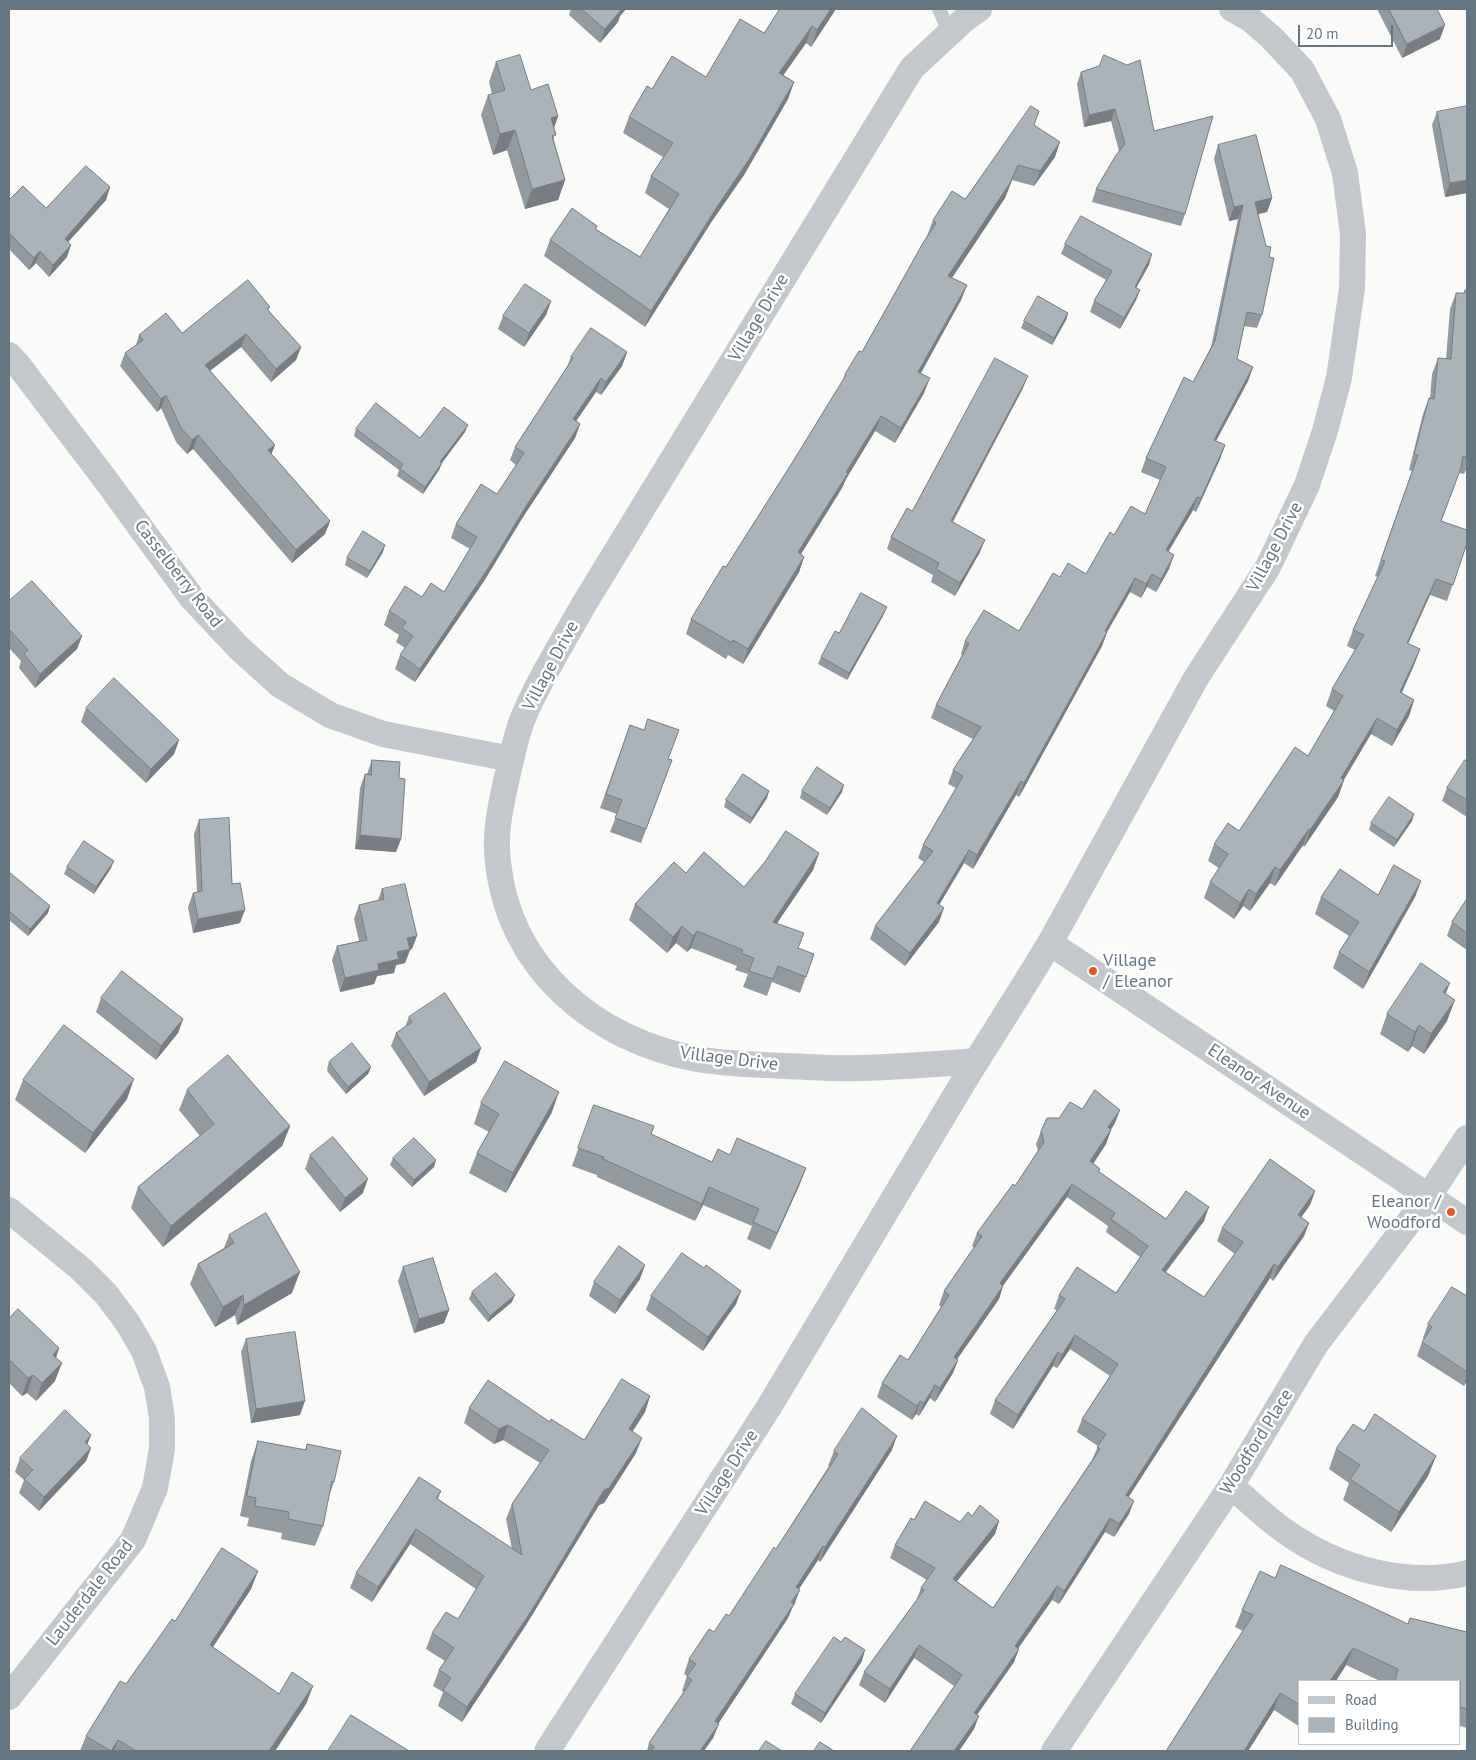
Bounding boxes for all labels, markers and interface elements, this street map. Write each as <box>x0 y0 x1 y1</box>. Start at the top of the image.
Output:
scale bar <box>1301 15 1396 47</box>
text: 20 m <box>1306 24 1339 43</box>
street label: Village Drive <box>724 270 794 366</box>
street label: Village Drive <box>1242 498 1308 596</box>
street label: Casselberry Road <box>129 516 227 632</box>
street label: Village Drive <box>518 617 584 715</box>
place label: Village / Eleanor <box>1103 950 1173 992</box>
marker: Village / Eleanor <box>1087 965 1099 977</box>
street label: Eleanor Avenue <box>1203 1040 1315 1124</box>
street label: Village Drive <box>679 1042 779 1076</box>
place label: Eleanor / Woodford <box>1367 1191 1441 1234</box>
marker: Eleanor / Woodford <box>1445 1206 1457 1218</box>
street label: Woodford Place <box>1216 1385 1298 1499</box>
street label: Village Drive <box>691 1426 763 1520</box>
street label: Lauderdale Road <box>42 1536 138 1650</box>
legend <box>1298 1680 1461 1745</box>
text: Road <box>1345 1690 1377 1709</box>
text: Building <box>1345 1715 1399 1734</box>

